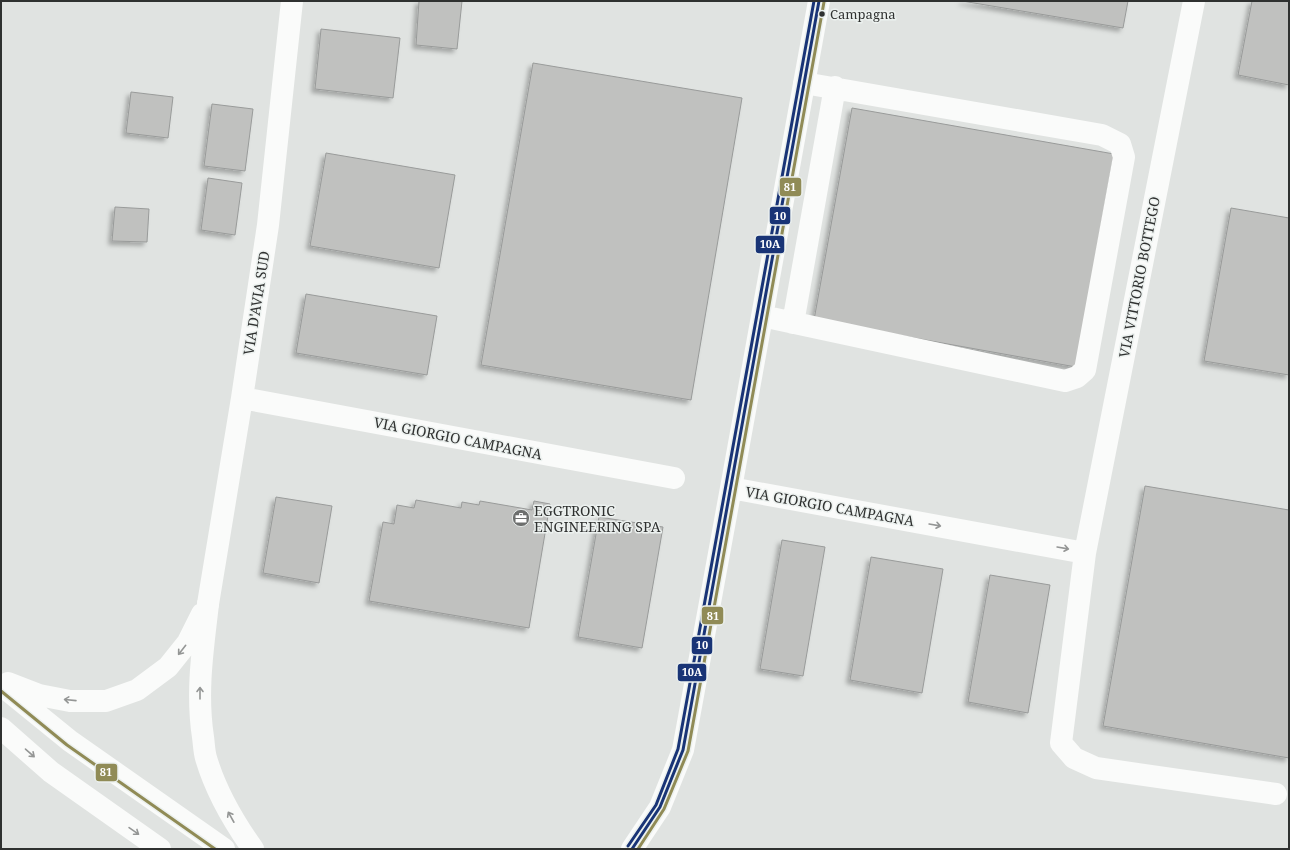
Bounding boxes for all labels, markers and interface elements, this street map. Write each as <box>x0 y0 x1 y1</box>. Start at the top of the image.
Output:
place label: Campagna <box>830 5 896 23</box>
marker: Campagna <box>817 9 827 19</box>
line badge: 81 <box>779 177 802 197</box>
text: 81 <box>784 179 796 194</box>
street label: VIA VITTORIO BOTTEGO <box>1114 195 1164 359</box>
line badge: 10 <box>769 206 791 225</box>
text: 10 <box>774 208 786 223</box>
line badge: 10A <box>755 235 785 254</box>
text: 10A <box>760 236 781 251</box>
street label: VIA D'AVIA SUD <box>238 250 274 356</box>
street label: VIA GIORGIO CAMPAGNA <box>372 412 544 464</box>
street label: VIA GIORGIO CAMPAGNA <box>744 482 916 530</box>
place label: EGGTRONIC ENGINEERING SPA <box>534 501 661 536</box>
office icon: EGGTRONIC ENGINEERING SPA <box>511 508 531 528</box>
one-way arrow <box>928 522 941 530</box>
one-way arrow <box>1056 545 1069 553</box>
line badge: 81 <box>701 606 724 625</box>
text: 81 <box>707 608 719 623</box>
line badge: 10 <box>691 636 713 655</box>
text: 10 <box>696 637 708 652</box>
one-way arrow <box>177 644 186 655</box>
line badge: 10A <box>677 663 707 682</box>
text: 10A <box>682 664 703 679</box>
one-way arrow <box>196 687 204 700</box>
one-way arrow <box>64 696 77 704</box>
one-way arrow <box>25 749 35 758</box>
line badge: 81 <box>95 763 118 782</box>
text: 81 <box>100 764 112 779</box>
one-way arrow <box>227 811 235 823</box>
one-way arrow <box>129 827 140 835</box>

